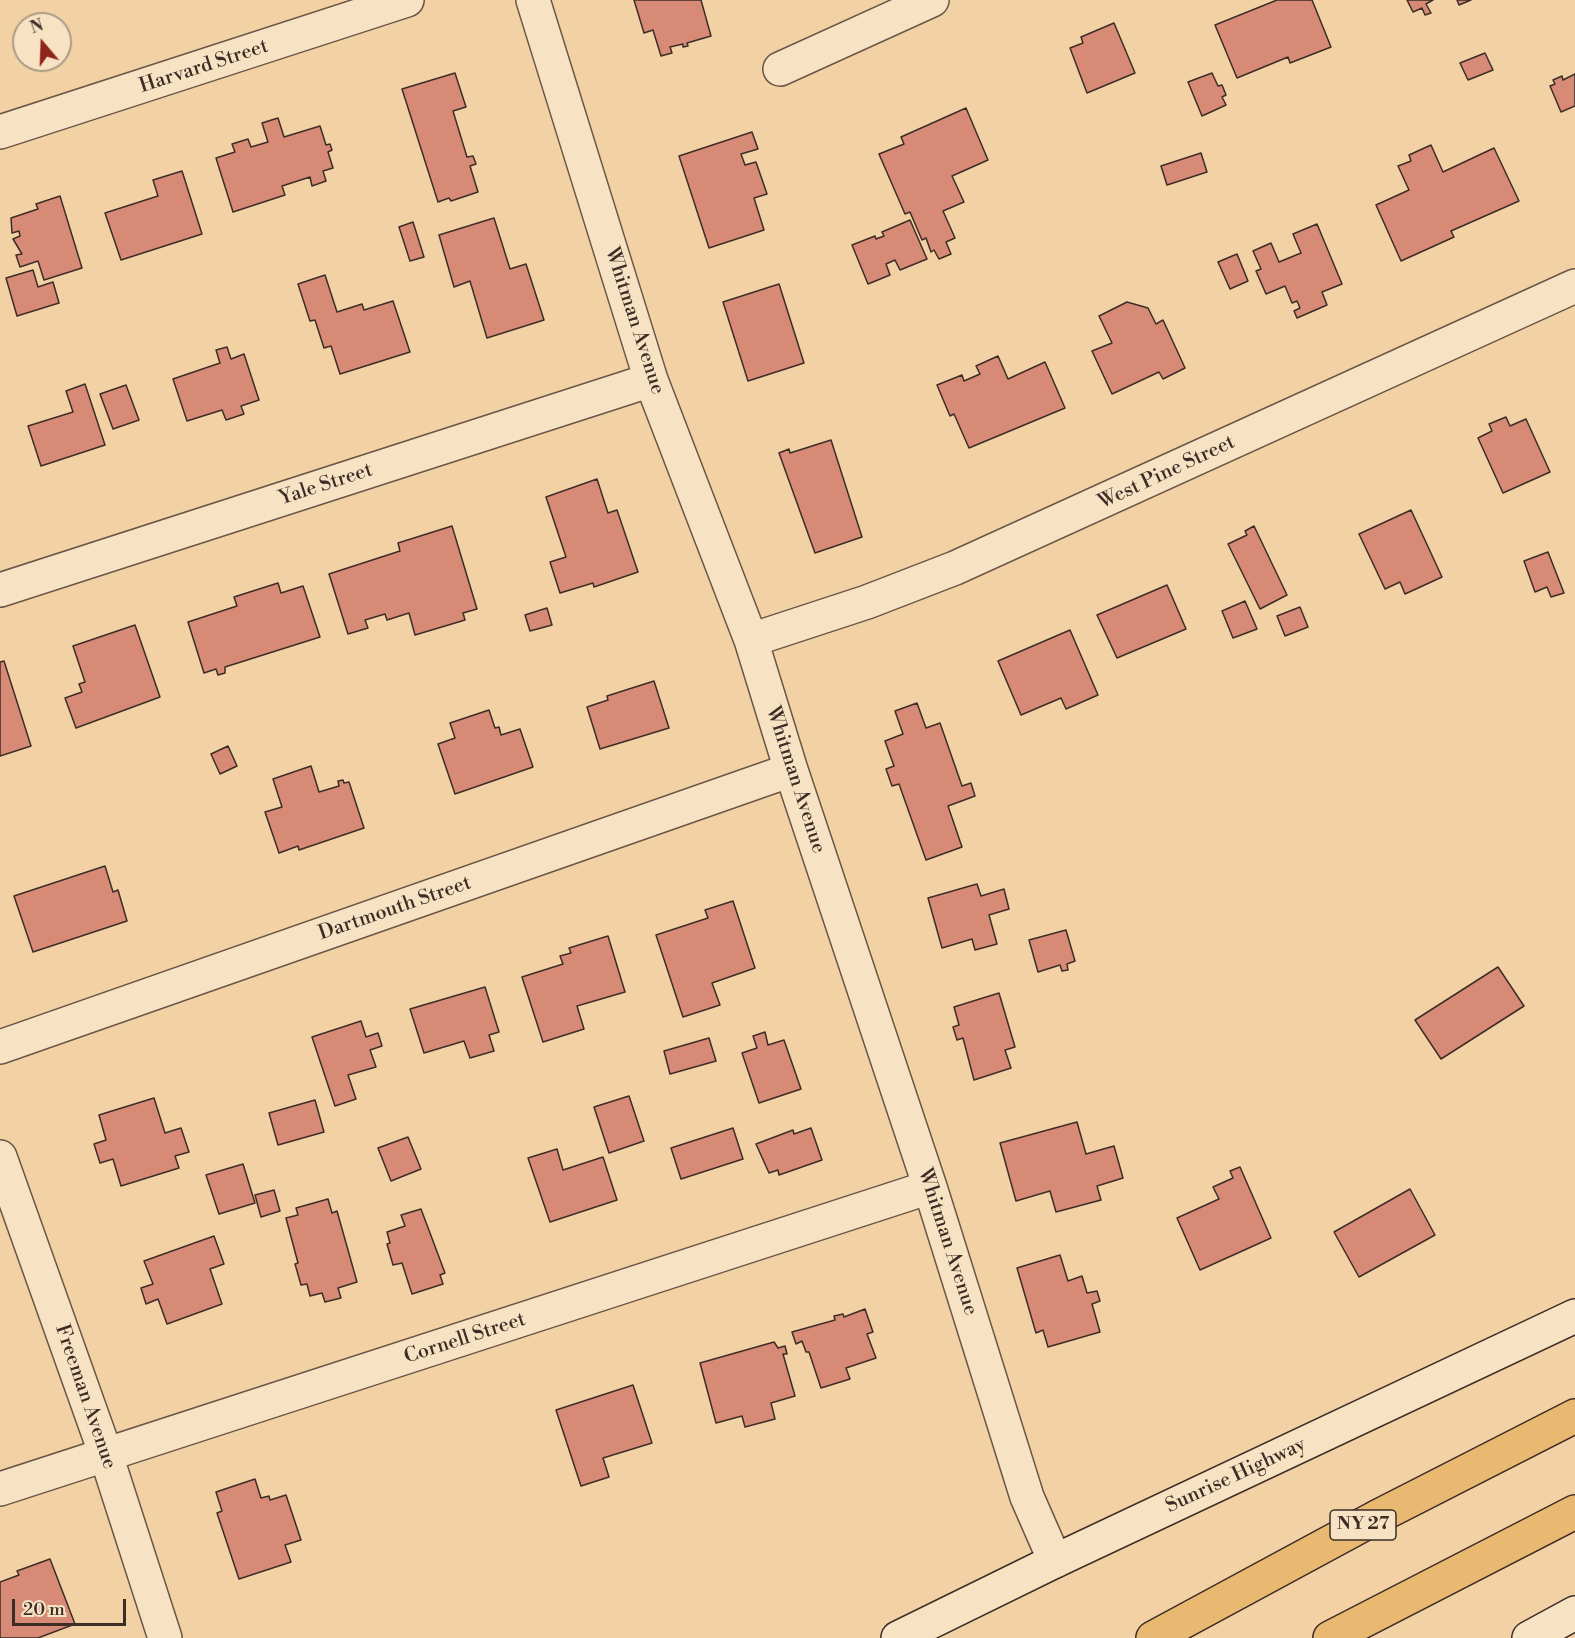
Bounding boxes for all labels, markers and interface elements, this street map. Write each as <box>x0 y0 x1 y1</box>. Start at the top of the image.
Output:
north arrow <box>12 12 72 72</box>
text: N <box>28 15 46 38</box>
street label: Harvard Street <box>137 35 271 99</box>
street label: Whitman Avenue <box>599 244 669 398</box>
street label: West Pine Street <box>1095 431 1239 515</box>
street label: Yale Street <box>276 459 376 511</box>
street label: Whitman Avenue <box>760 703 830 857</box>
street label: Dartmouth Street <box>316 872 474 946</box>
street label: Whitman Avenue <box>912 1165 982 1319</box>
street label: Cornell Street <box>401 1308 529 1370</box>
street label: Freeman Avenue <box>49 1322 121 1472</box>
street label: Sunrise Highway <box>1162 1433 1310 1519</box>
road number: NY 27 <box>1330 1510 1396 1540</box>
scale bar <box>15 1587 129 1625</box>
text: 20 m <box>23 1598 65 1621</box>

